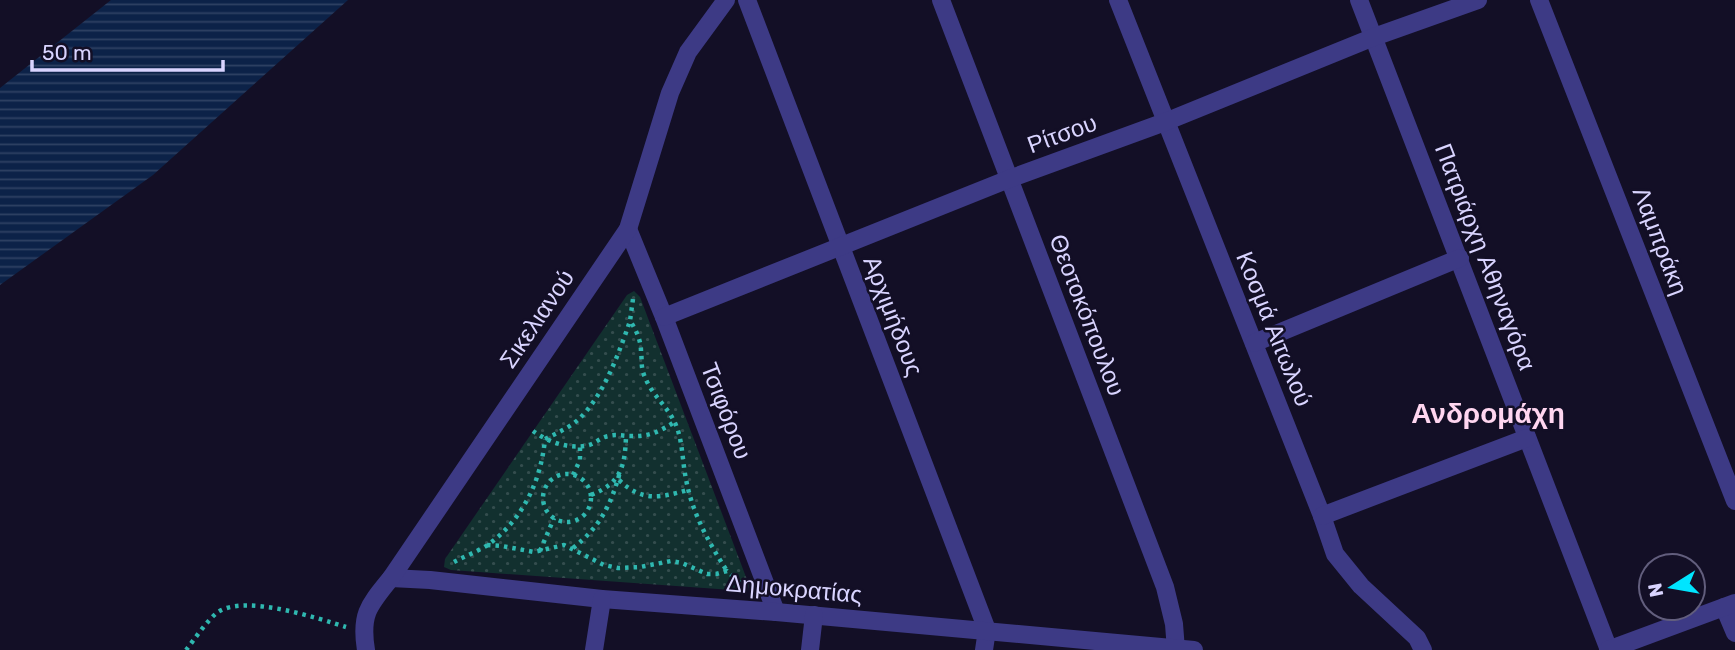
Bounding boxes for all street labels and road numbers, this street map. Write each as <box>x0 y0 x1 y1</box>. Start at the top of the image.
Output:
street label: Ρίτσου <box>1023 109 1101 159</box>
street label: Πατριάρχη Αθηναγόρα <box>1429 140 1541 374</box>
street label: Λαμπράκη <box>1627 183 1693 299</box>
street label: Θεοτοκόπουλου <box>1043 230 1131 400</box>
street label: Κοσμά Αιτωλού <box>1230 248 1318 410</box>
street label: Αρχιμήδους <box>857 252 929 380</box>
street label: Σικελιανού <box>494 265 580 373</box>
street label: Τσιφόρου <box>695 359 757 463</box>
street label: Δημοκρατίας <box>725 569 863 609</box>

